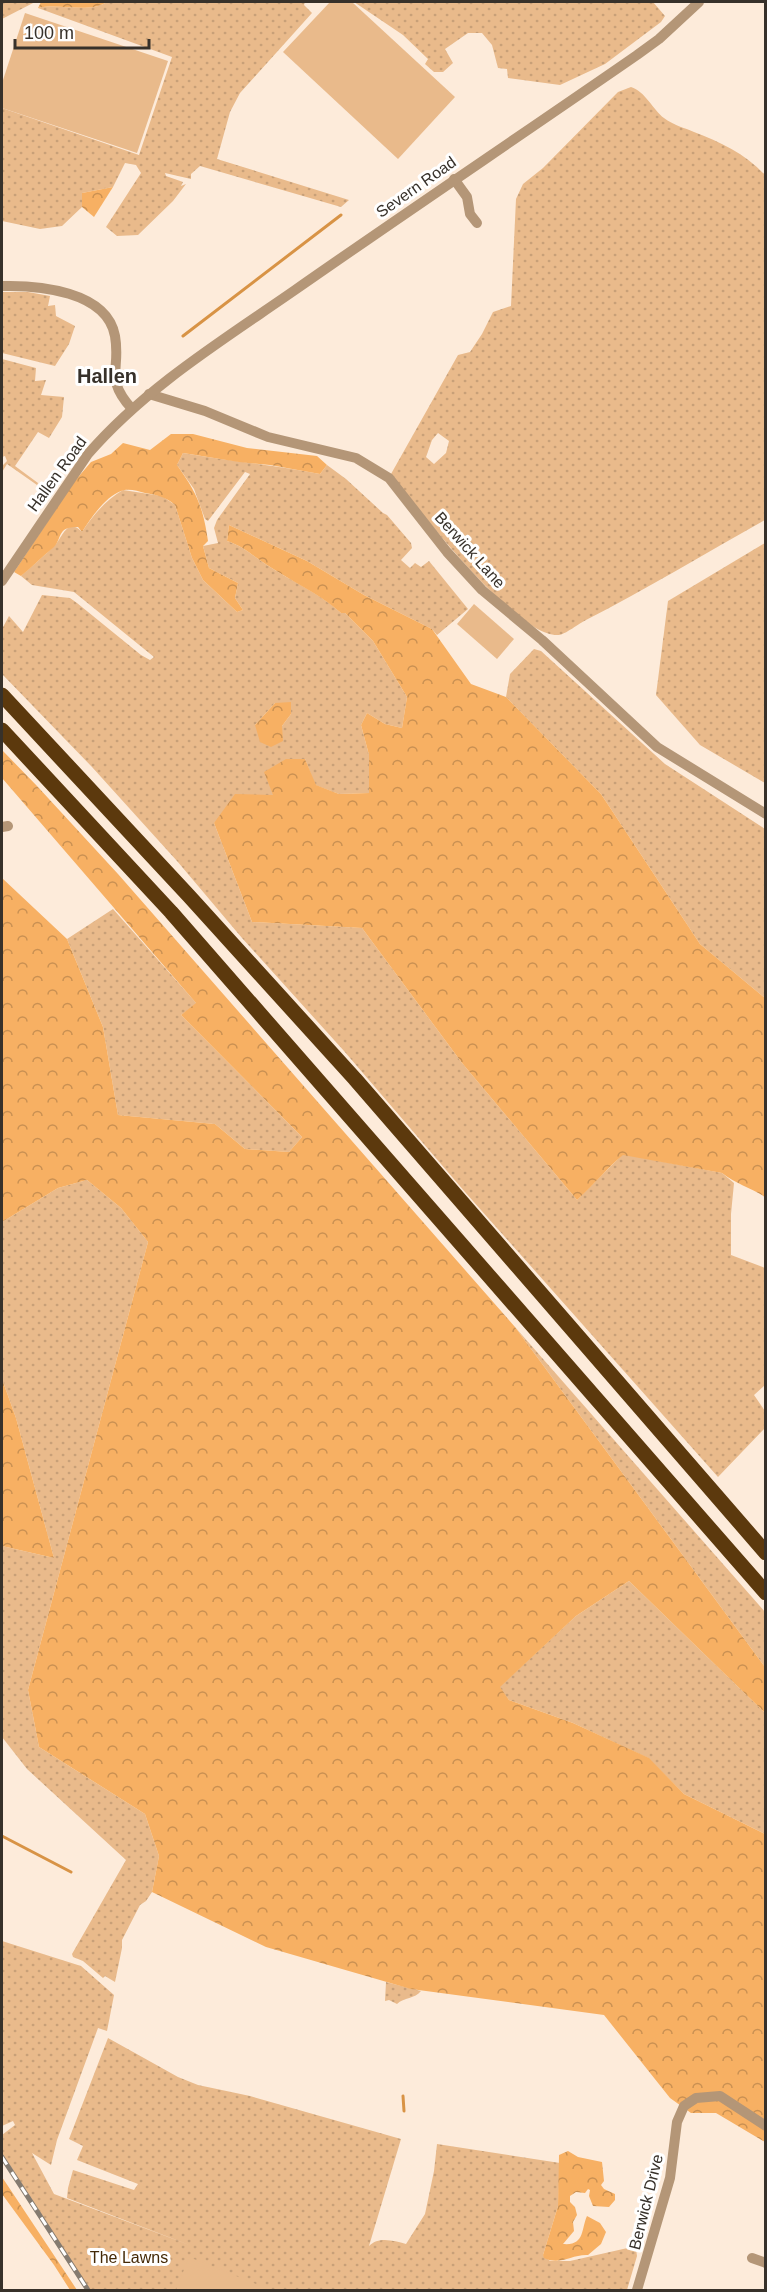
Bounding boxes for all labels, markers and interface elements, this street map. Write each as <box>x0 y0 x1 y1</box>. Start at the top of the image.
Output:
scale bar <box>15 12 148 50</box>
text: 100 m <box>24 23 74 43</box>
street label: Severn Road <box>373 153 459 221</box>
district label: Hallen <box>77 365 137 387</box>
street label: Hallen Road <box>24 433 90 515</box>
street label: Berwick Lane <box>432 509 509 591</box>
street label: Berwick Drive <box>626 2152 666 2252</box>
park label: The Lawns <box>90 2249 168 2266</box>

